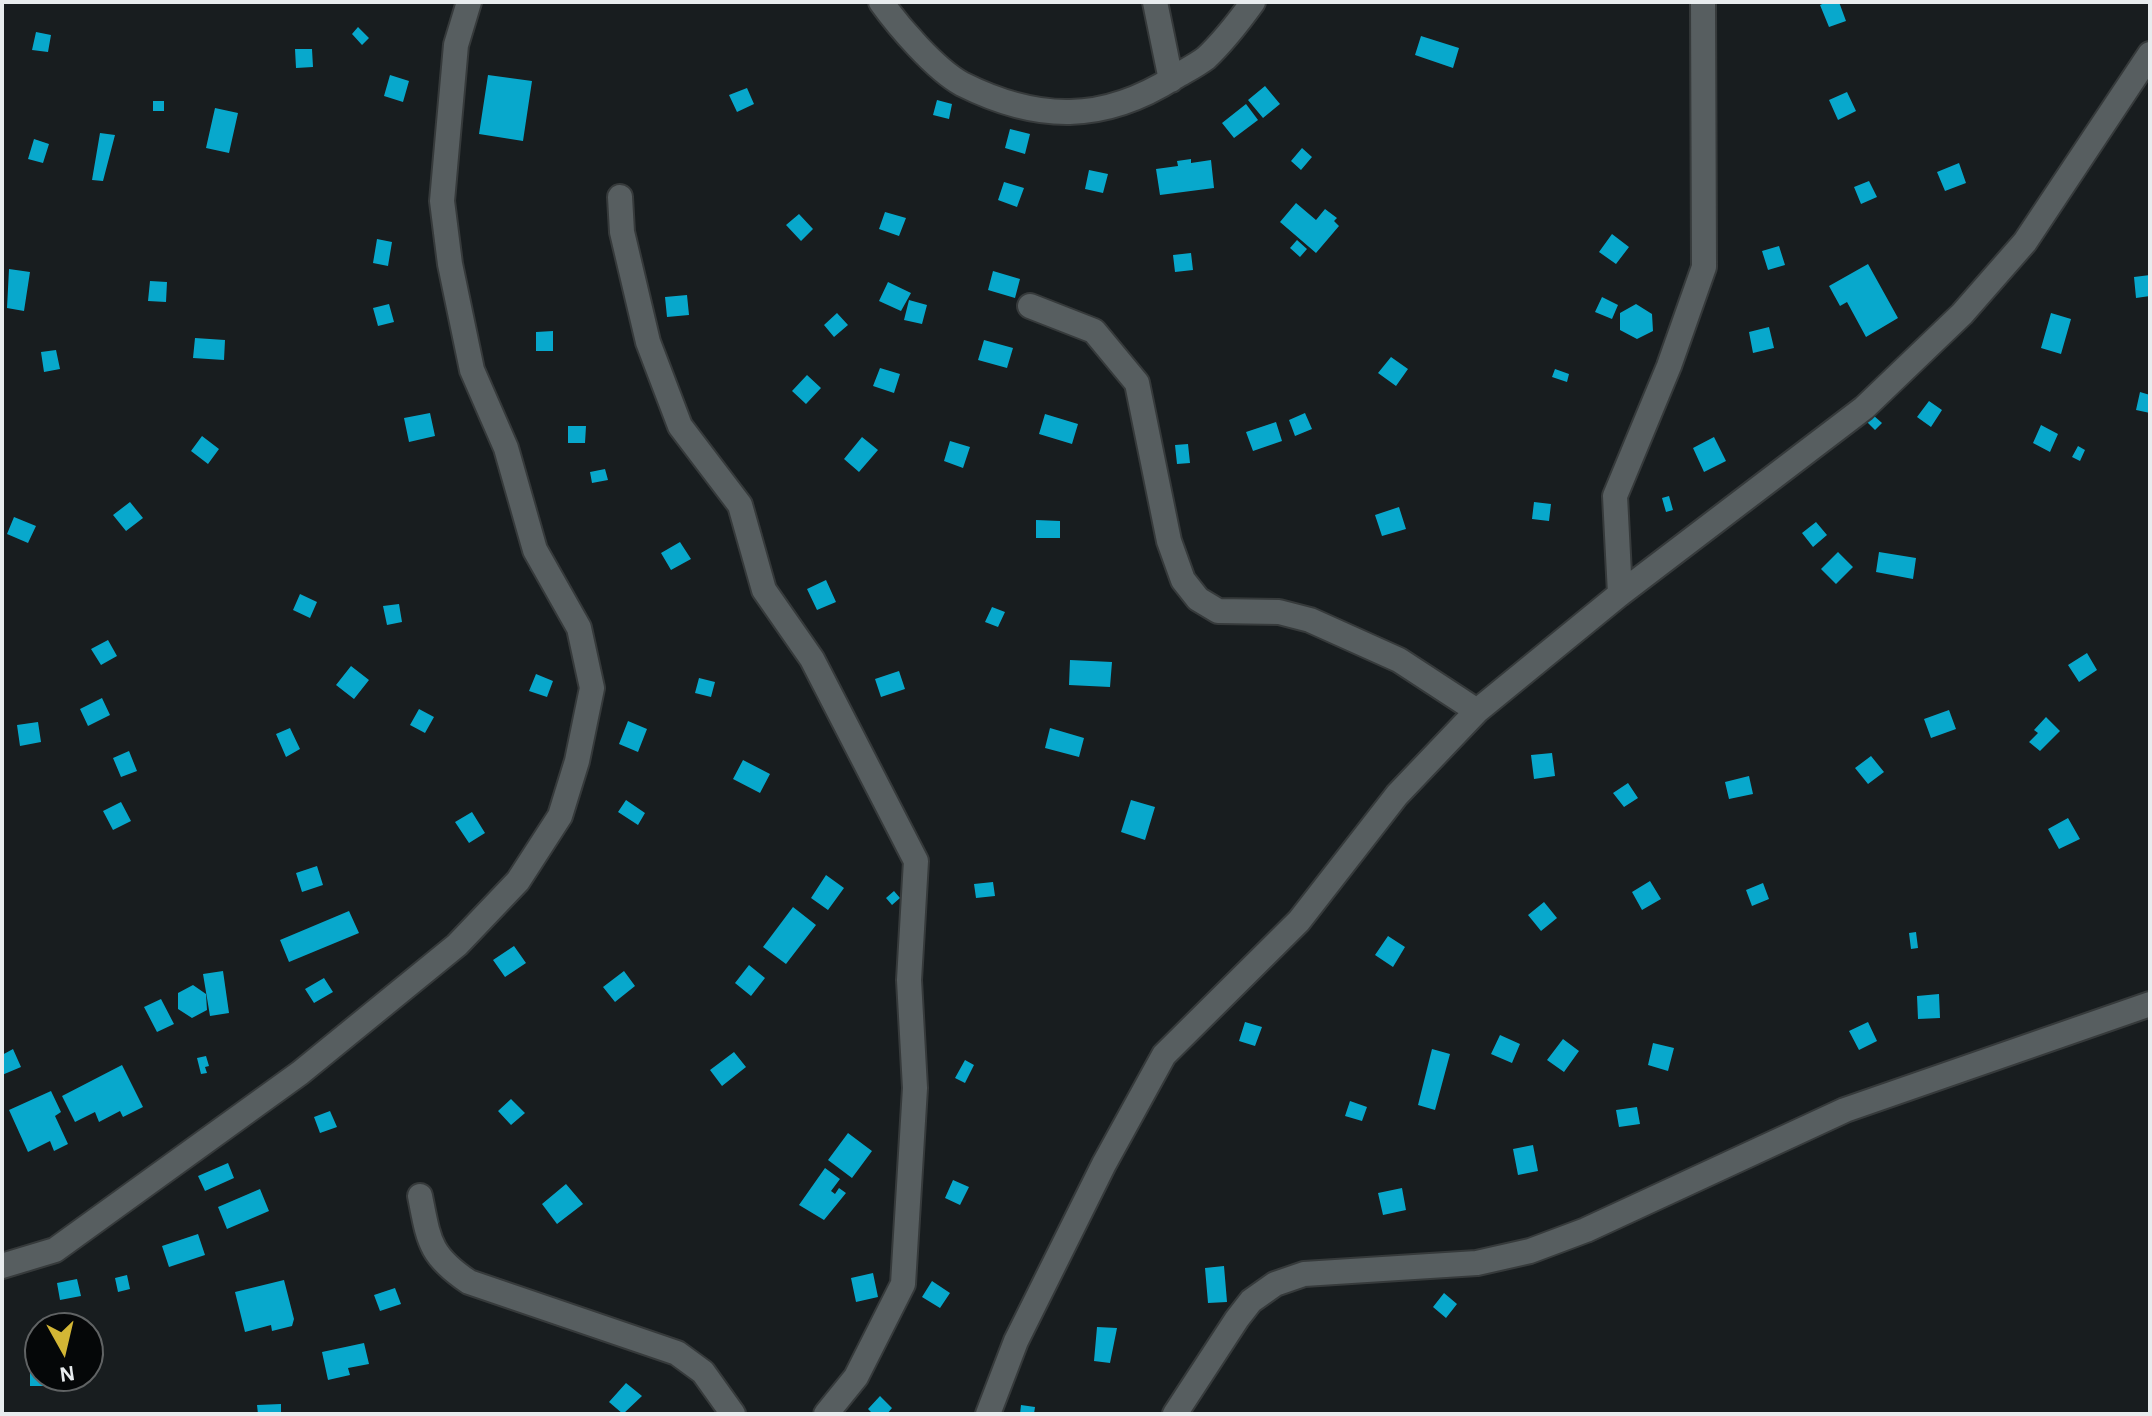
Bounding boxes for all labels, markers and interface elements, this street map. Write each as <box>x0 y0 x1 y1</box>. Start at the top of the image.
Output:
north arrow <box>24 1312 104 1392</box>
text: N <box>58 1362 76 1386</box>

